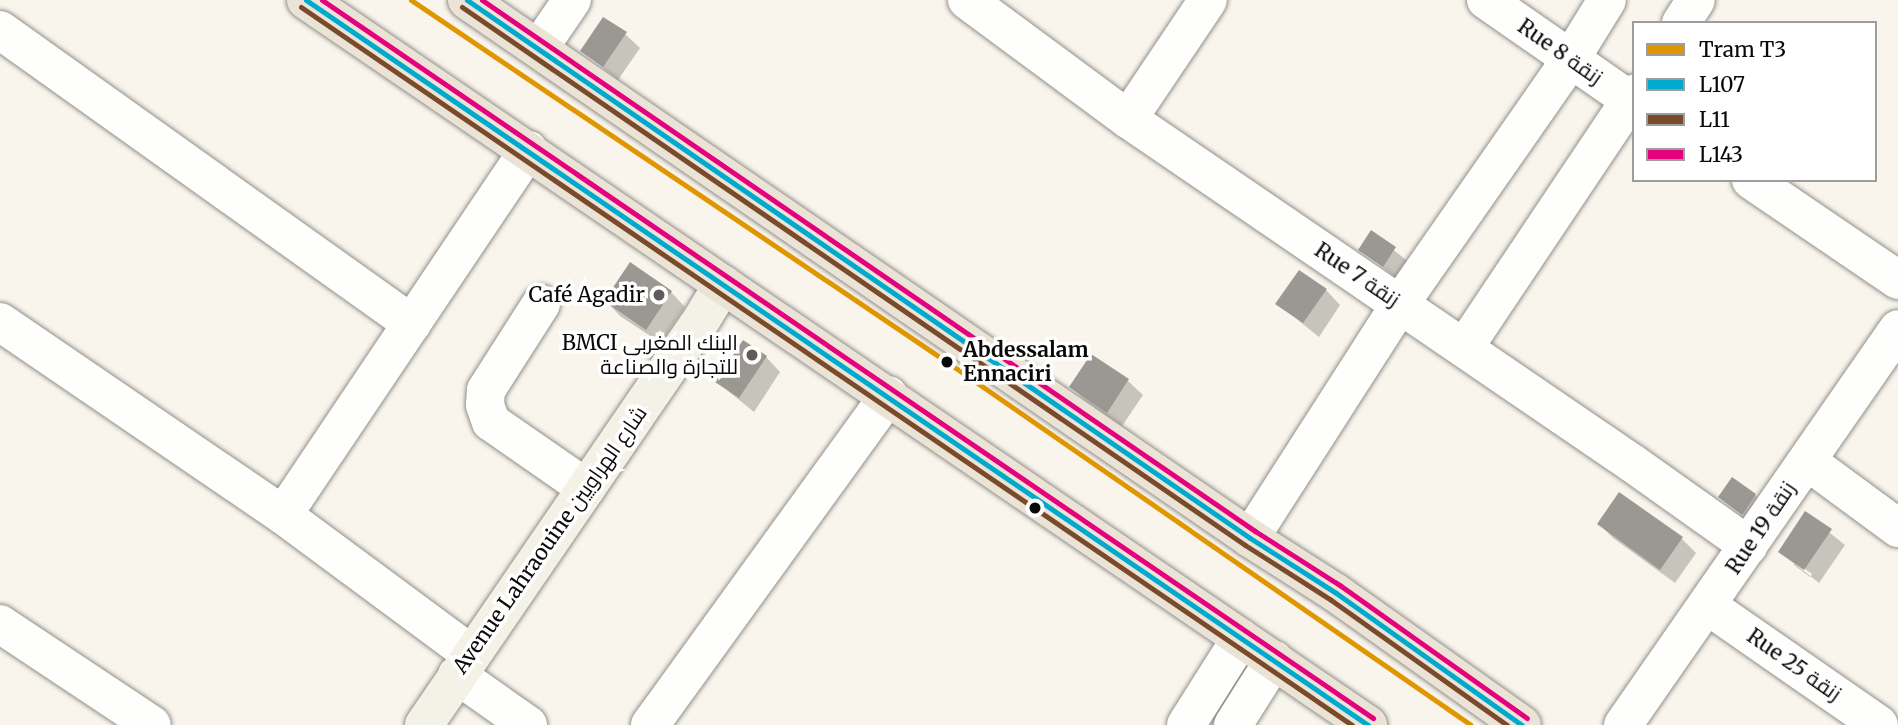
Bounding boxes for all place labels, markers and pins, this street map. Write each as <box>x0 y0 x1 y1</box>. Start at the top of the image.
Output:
place label: Café Agadir <box>528 282 645 308</box>
marker: Café Agadir <box>651 287 667 303</box>
place label: BMCI البنك المغربي للتجارة والصناعة <box>562 330 738 380</box>
place label: Abdessalam Ennaciri <box>963 337 1089 387</box>
marker: BMCI البنك المغربي للتجارة والصناعة <box>744 347 760 363</box>
marker: Abdessalam Ennaciri <box>937 352 957 372</box>
unlabelled marker <box>1028 501 1042 515</box>

